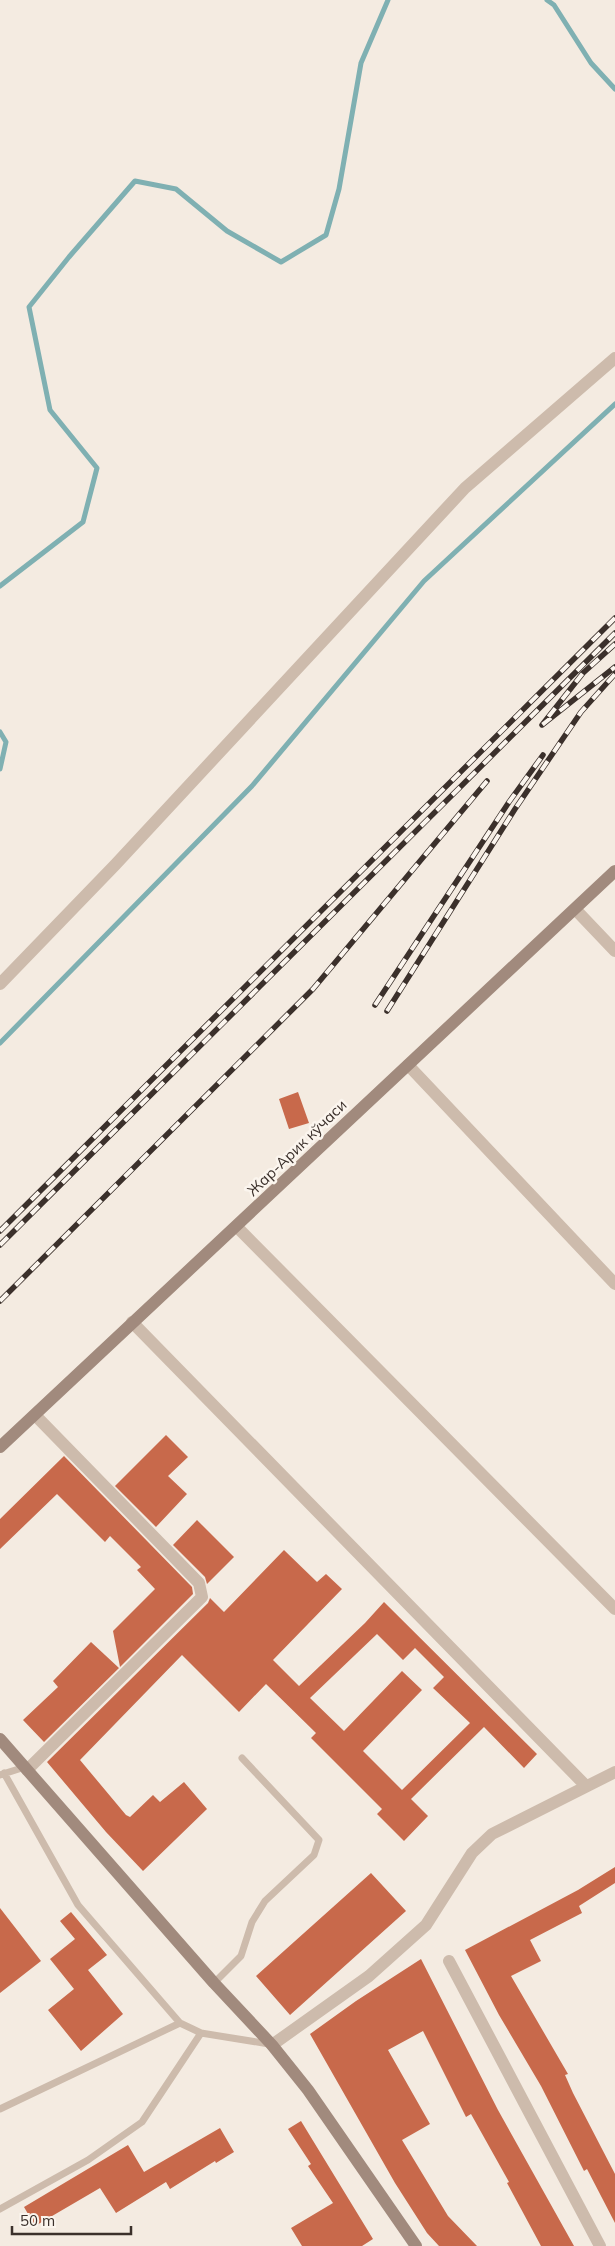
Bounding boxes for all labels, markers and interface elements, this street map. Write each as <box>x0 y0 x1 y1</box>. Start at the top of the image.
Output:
street label: Жар-Арик кўчаси <box>243 1095 350 1200</box>
scale bar <box>12 2204 131 2236</box>
text: 50 m <box>20 2211 55 2230</box>

